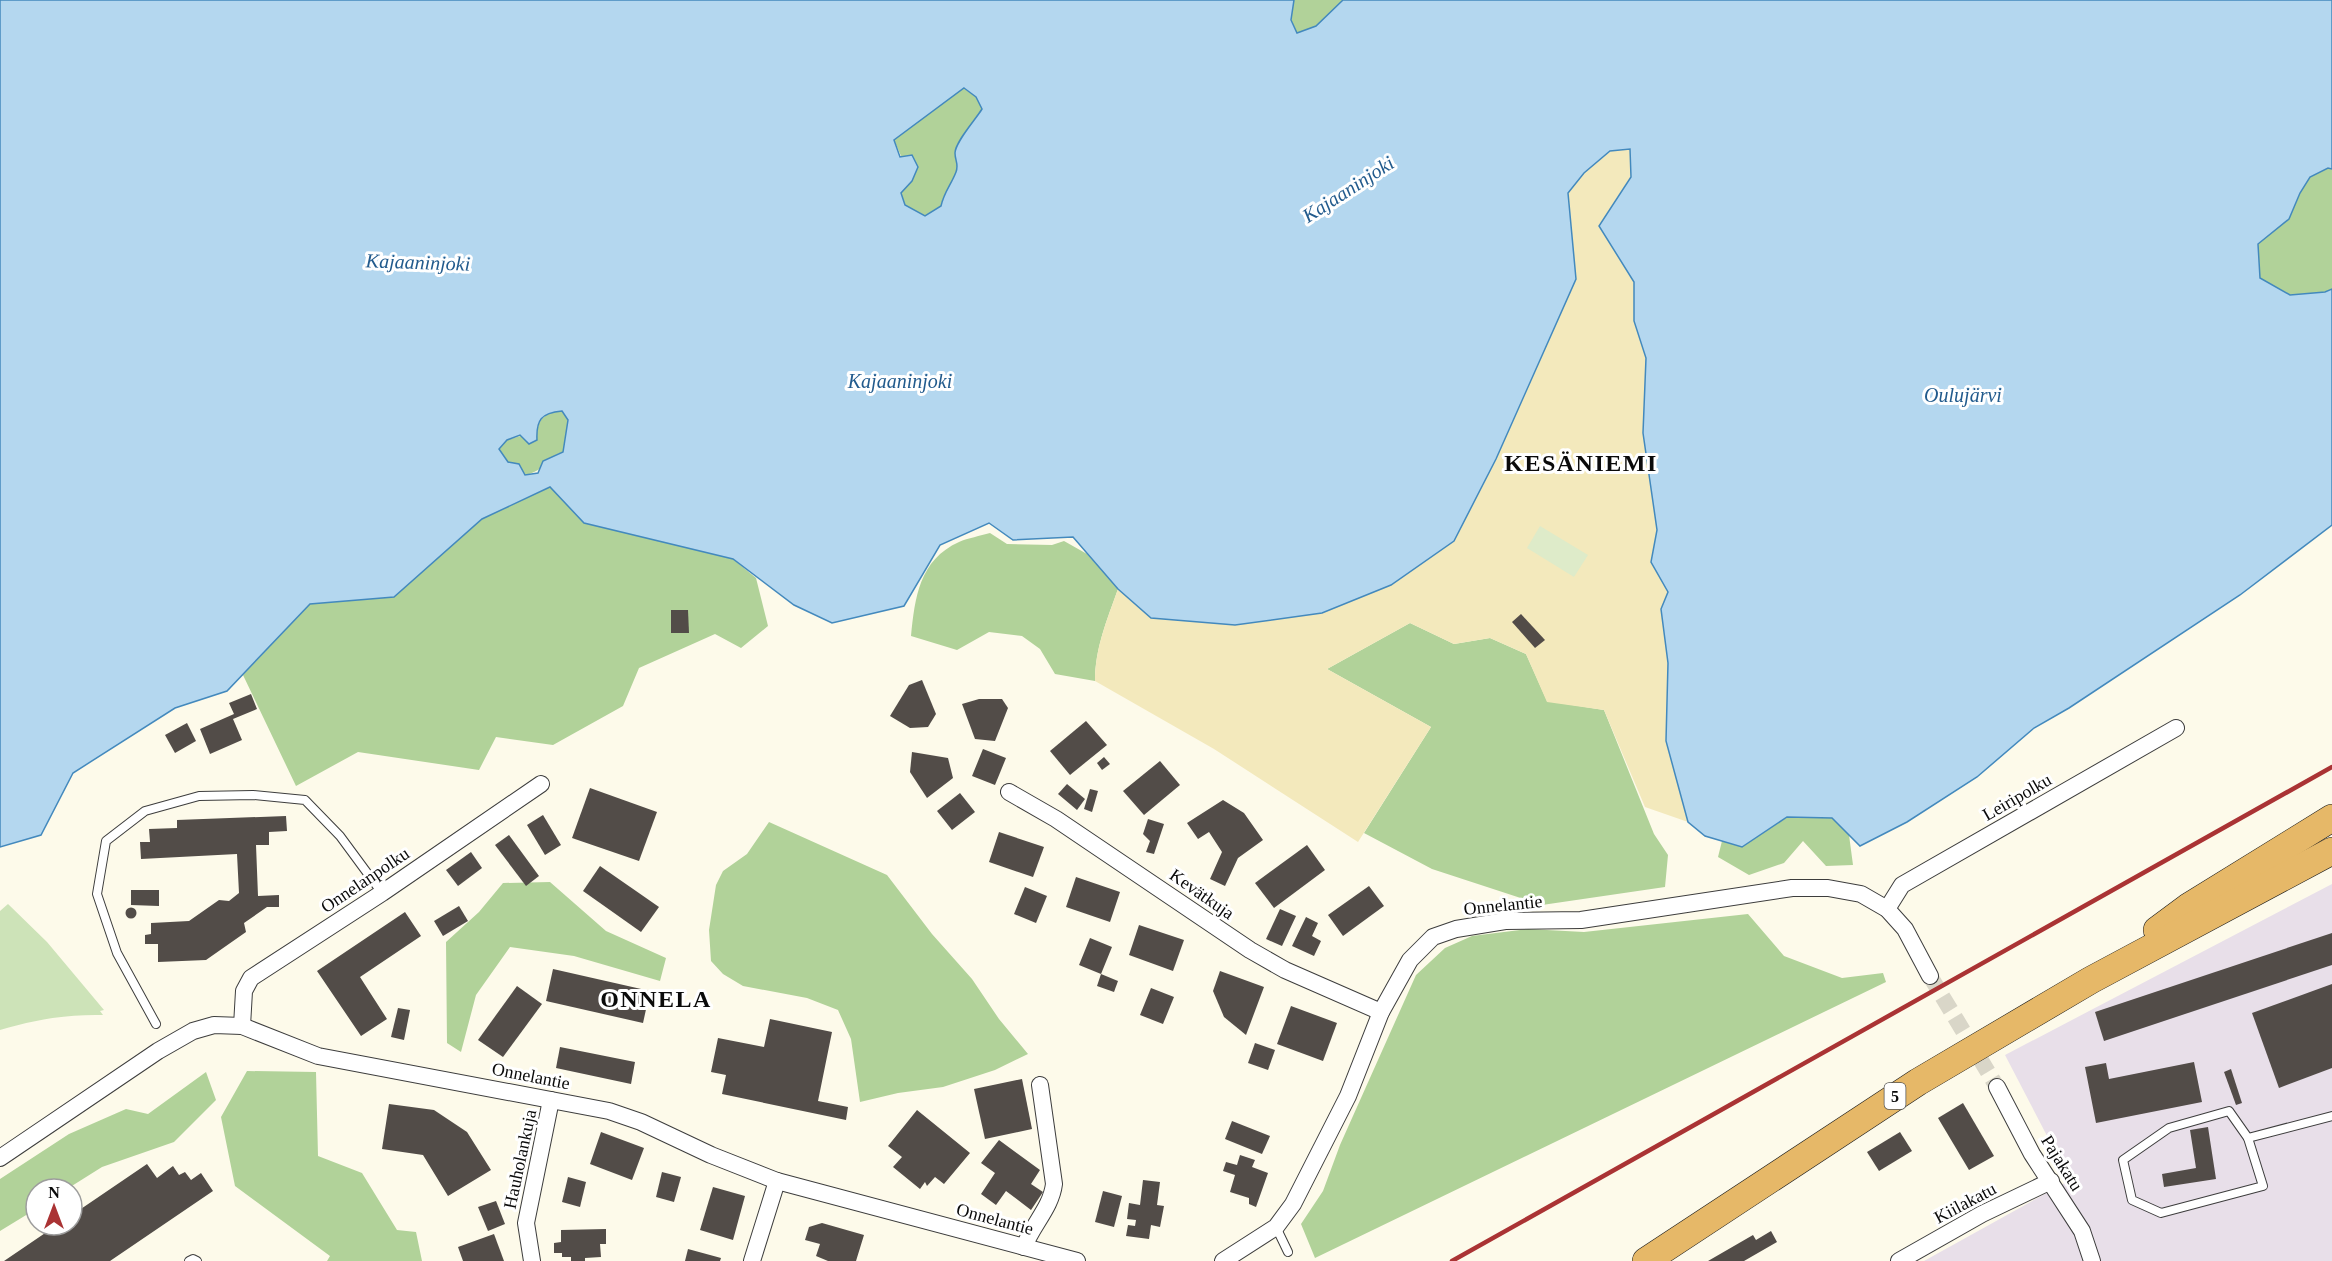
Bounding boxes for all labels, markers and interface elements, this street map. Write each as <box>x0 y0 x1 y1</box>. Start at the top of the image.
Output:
water label: Kajaaninjoki <box>1297 151 1398 228</box>
water label: Kajaaninjoki <box>364 249 471 276</box>
water label: Kajaaninjoki <box>847 370 952 393</box>
water label: Oulujärvi <box>1924 384 2002 407</box>
district label: KESÄNIEMI <box>1504 450 1658 476</box>
street label: Leiripolku <box>1979 769 2055 825</box>
street label: Onnelanpolku <box>317 843 413 917</box>
street label: Kevätkuja <box>1166 865 1238 923</box>
street label: Onnelantie <box>1463 891 1543 919</box>
district label: ONNELA <box>600 986 712 1012</box>
street label: Onnelantie <box>490 1059 572 1093</box>
road number: 5 <box>1884 1083 1906 1109</box>
street label: Hauholankuja <box>500 1108 540 1210</box>
street label: Pajakatu <box>2037 1131 2087 1195</box>
north arrow <box>24 1177 84 1237</box>
street label: Kiilakatu <box>1931 1178 1999 1228</box>
text: N <box>48 1184 60 1201</box>
street label: Onnelantie <box>954 1199 1036 1239</box>

